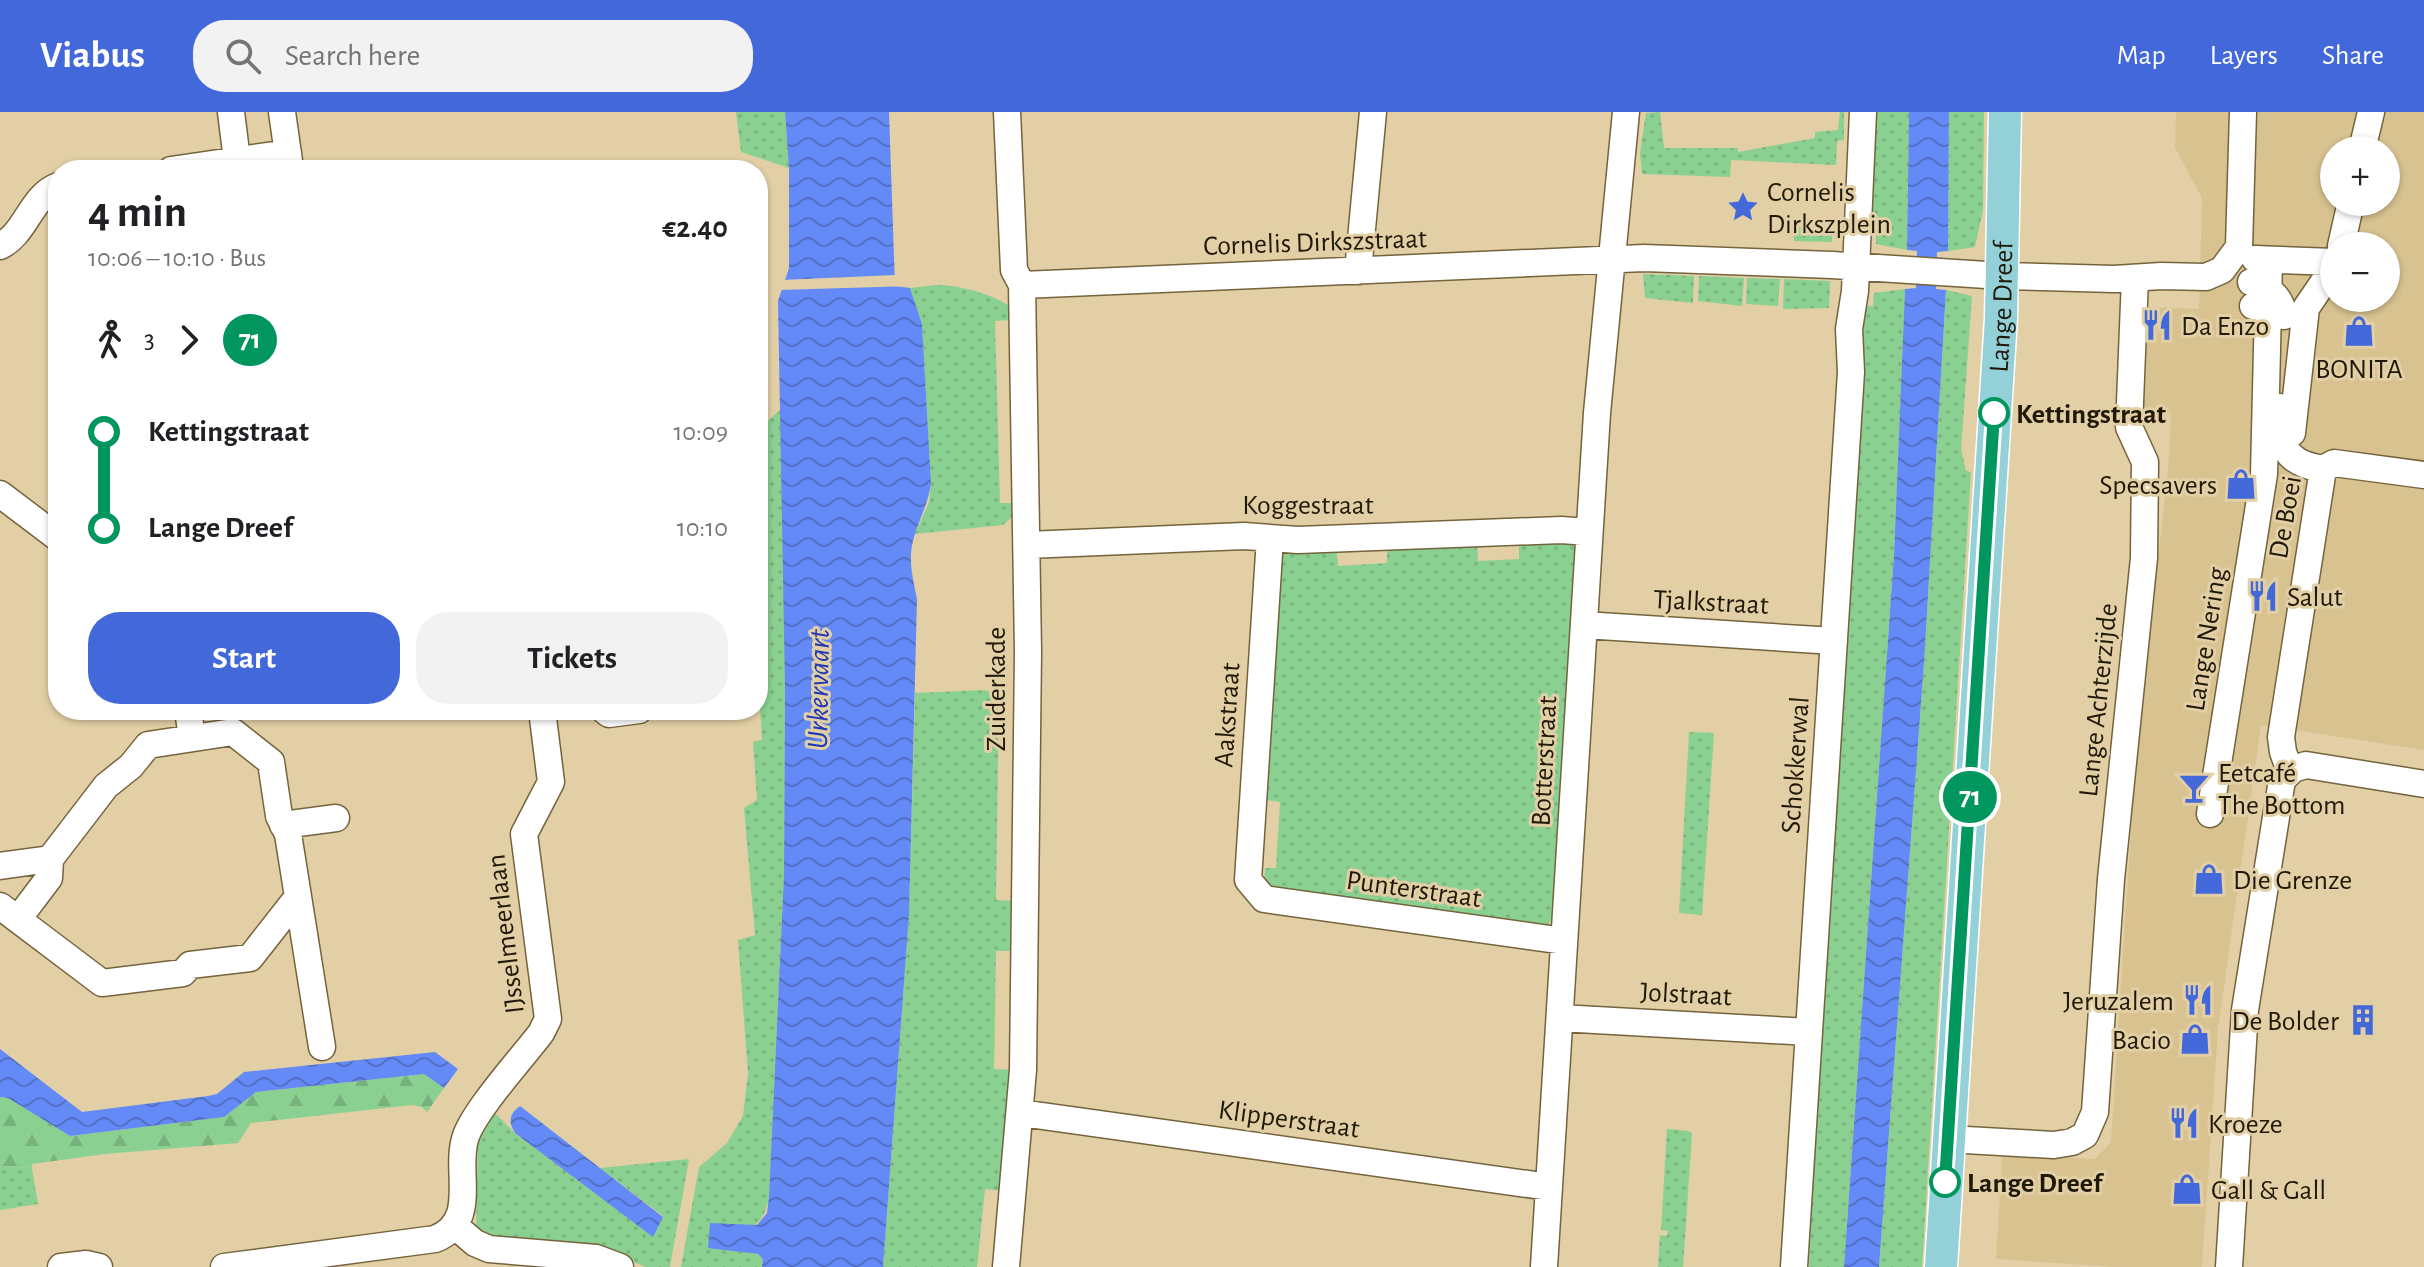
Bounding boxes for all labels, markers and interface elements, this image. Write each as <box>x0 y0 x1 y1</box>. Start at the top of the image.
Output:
search box <box>193 20 753 92</box>
icon: search <box>221 34 265 78</box>
text: Viabus <box>40 37 145 75</box>
text: Search here <box>285 41 420 71</box>
text: Map <box>2117 42 2166 70</box>
text: Layers <box>2210 42 2278 70</box>
text: Share <box>2322 42 2384 70</box>
map controls <box>2320 136 2400 312</box>
button: + <box>2320 136 2400 216</box>
place label: Cornelis Dirkszplein <box>1767 179 1891 239</box>
place icon: Cornelis Dirkszplein <box>1726 190 1760 224</box>
text: 4 min <box>88 191 187 235</box>
text: €2.40 <box>662 213 728 243</box>
street label: Cornelis Dirkszstraat <box>1203 225 1428 261</box>
button: − <box>2320 232 2400 312</box>
street label: Lange Dreef <box>1986 239 2019 373</box>
text: 10:06 – 10:10 · Bus <box>88 245 266 271</box>
restaurant icon: Da Enzo <box>2140 308 2174 342</box>
place label: Da Enzo <box>2181 313 2269 341</box>
shop icon: BONITA <box>2342 314 2376 348</box>
icon: walk <box>88 318 132 362</box>
icon: forward <box>167 318 211 362</box>
text: 71 <box>239 326 261 354</box>
text: 3 <box>144 327 155 353</box>
place label: BONITA <box>2315 356 2403 384</box>
marker: Kettingstraat <box>1979 398 2009 428</box>
place label: Kettingstraat <box>2016 401 2167 429</box>
text: Kettingstraat <box>148 417 309 447</box>
text: 10:09 <box>673 419 728 445</box>
shop icon: Specsavers <box>2224 467 2258 501</box>
place label: Specsavers <box>2099 472 2217 500</box>
street label: De Boei <box>2265 474 2307 561</box>
street label: Koggestraat <box>1242 492 1374 520</box>
text: Lange Dreef <box>148 513 293 543</box>
text: 10:10 <box>677 515 728 541</box>
street label: Lange Nering <box>2182 565 2232 713</box>
restaurant icon: Salut <box>2246 579 2280 613</box>
place label: Salut <box>2287 584 2343 612</box>
street label: Tjalkstraat <box>1652 586 1769 620</box>
street label: Lange Achterzijde <box>2075 602 2123 798</box>
button: Start <box>88 612 400 704</box>
button: Tickets <box>416 612 728 704</box>
street label: Zuiderkade <box>983 627 1011 751</box>
water label: Urkervaart <box>803 629 835 749</box>
street label: Aakstraat <box>1210 662 1246 768</box>
street label: Botterstraat <box>1528 695 1562 827</box>
street label: Schokkerwal <box>1777 696 1815 835</box>
place label: Eetcafé The Bottom <box>2218 760 2345 820</box>
line badge: 71 <box>1934 771 2006 823</box>
bar icon: Eetcafé The Bottom <box>2177 771 2211 805</box>
text: 71 <box>1959 783 1981 811</box>
street label: IJsselmeerlaan <box>482 852 530 1015</box>
shop icon: Die Grenze <box>2192 862 2226 896</box>
street label: Punterstraat <box>1344 867 1483 913</box>
place label: Die Grenze <box>2233 867 2352 895</box>
street label: Jolstraat <box>1639 979 1732 1011</box>
restaurant icon: Jeruzalem <box>2181 983 2215 1017</box>
place label: Jeruzalem <box>2063 988 2174 1016</box>
building icon: De Bolder <box>2346 1003 2380 1037</box>
place label: De Bolder <box>2232 1008 2339 1036</box>
shop icon: Bacio <box>2178 1022 2212 1056</box>
place label: Bacio <box>2112 1027 2171 1055</box>
street label: Klipperstraat <box>1216 1096 1361 1144</box>
restaurant icon: Kroeze <box>2167 1106 2201 1140</box>
place label: Kroeze <box>2208 1111 2283 1139</box>
marker: Lange Dreef <box>1930 1167 1960 1197</box>
place label: Lange Dreef <box>1967 1170 2104 1198</box>
shop icon: Gall & Gall <box>2170 1172 2204 1206</box>
place label: Gall & Gall <box>2211 1177 2326 1205</box>

